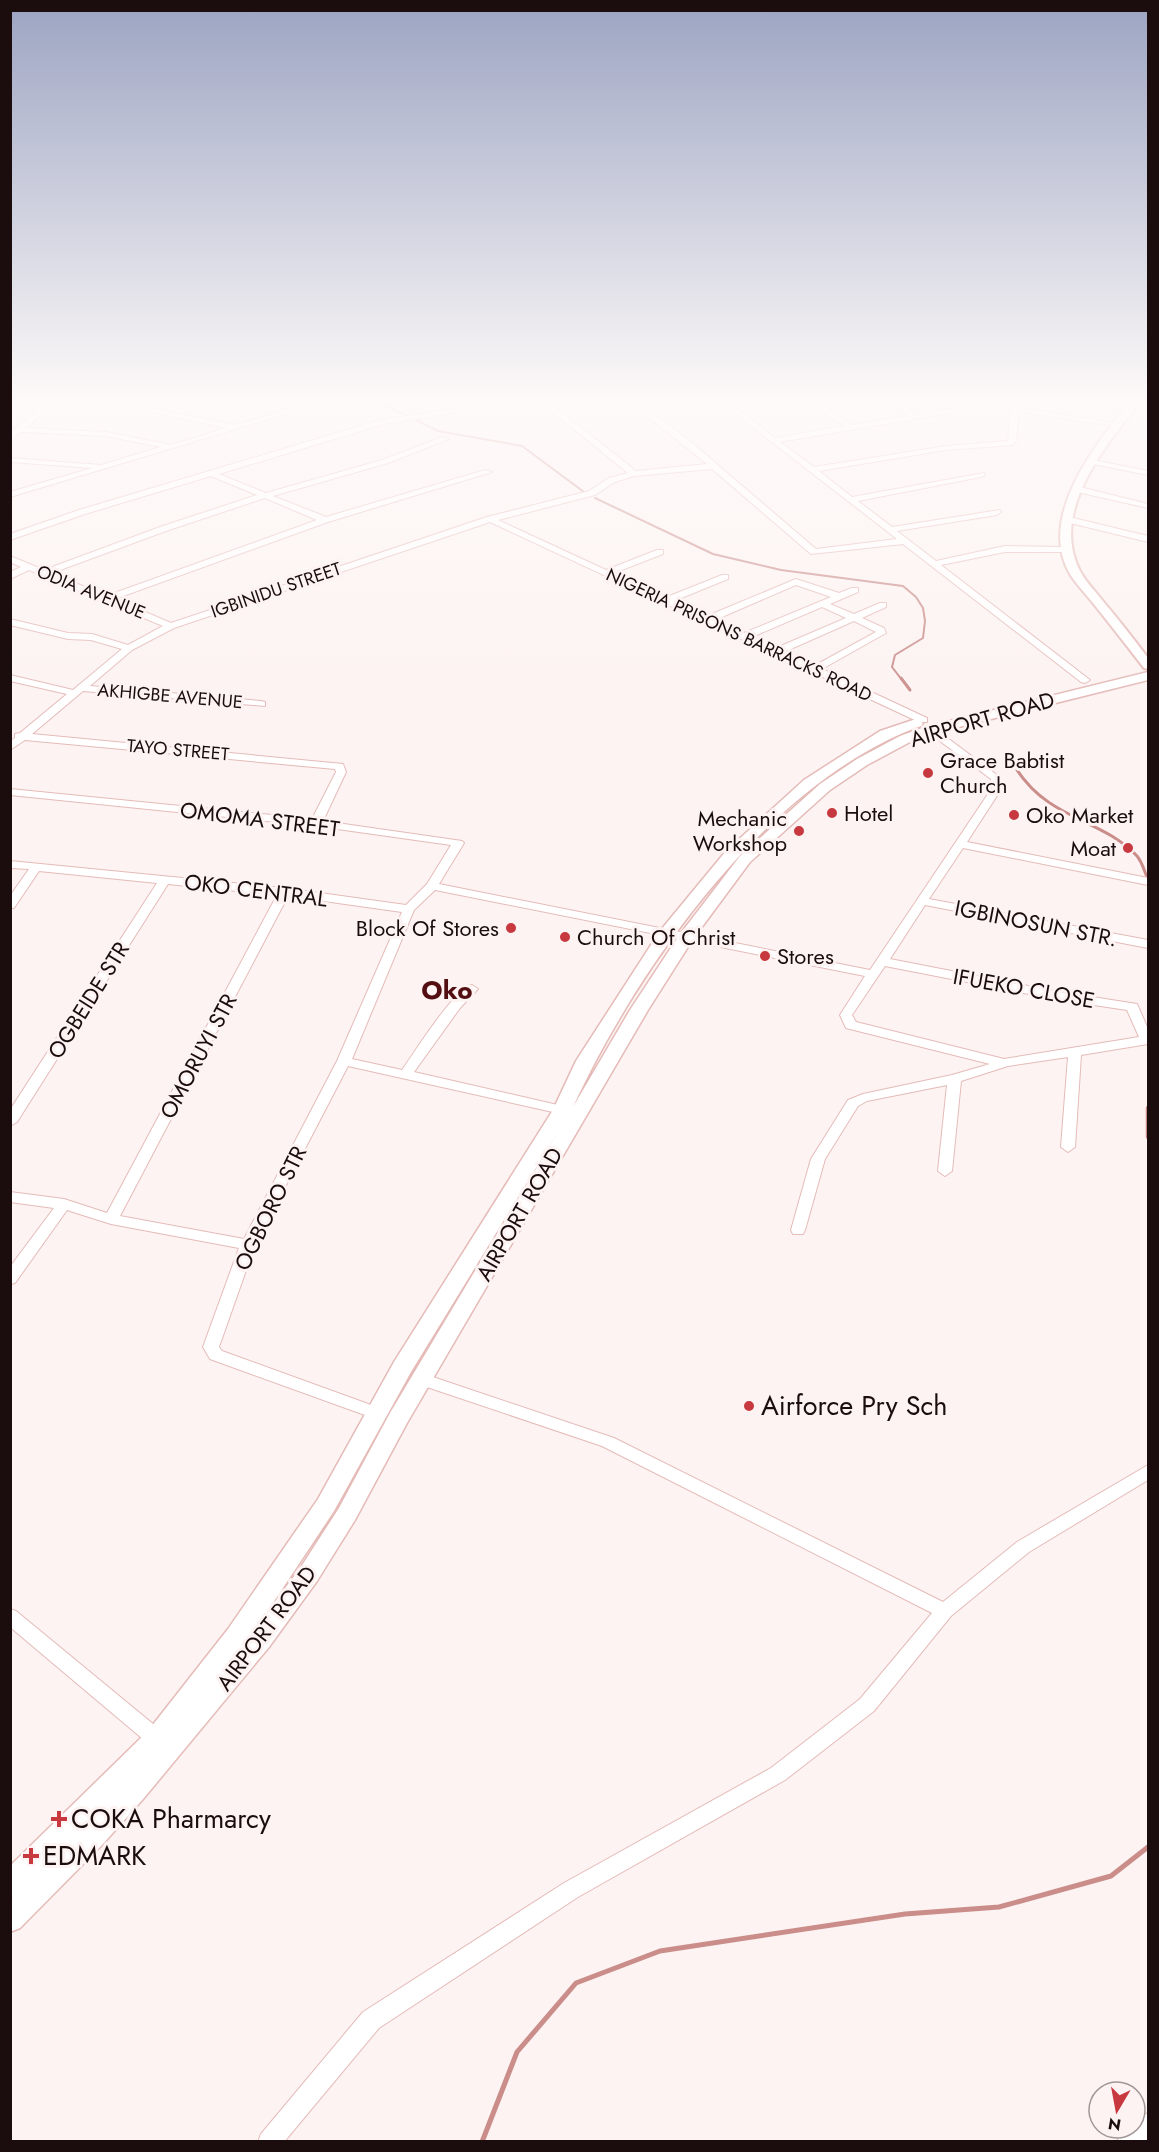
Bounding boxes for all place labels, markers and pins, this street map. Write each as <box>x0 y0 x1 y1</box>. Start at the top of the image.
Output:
place label: Grace Babtist Church <box>940 744 1065 801</box>
marker: Grace Babtist Church <box>921 766 935 780</box>
place label: Hotel <box>844 797 893 829</box>
place label: Oko Market <box>1026 799 1134 831</box>
place label: Mechanic Workshop <box>693 802 787 859</box>
marker: Hotel <box>825 806 839 820</box>
marker: Oko Market <box>1007 808 1021 822</box>
marker: Mechanic Workshop <box>792 824 806 838</box>
place label: Moat <box>1070 832 1117 864</box>
marker: Moat <box>1121 841 1135 855</box>
place label: Block Of Stores <box>356 912 499 944</box>
marker: Block Of Stores <box>504 921 518 935</box>
place label: Church Of Christ <box>577 921 736 953</box>
marker: Church Of Christ <box>558 930 572 944</box>
place label: Stores <box>777 940 834 972</box>
marker: Stores <box>758 949 772 963</box>
place label: Airforce Pry Sch <box>761 1386 948 1425</box>
marker: Airforce Pry Sch <box>742 1399 756 1413</box>
place label: COKA Pharmarcy <box>71 1799 271 1838</box>
marker: COKA Pharmarcy <box>52 1812 66 1826</box>
place label: EDMARK <box>43 1836 147 1875</box>
marker: EDMARK <box>24 1849 38 1863</box>

